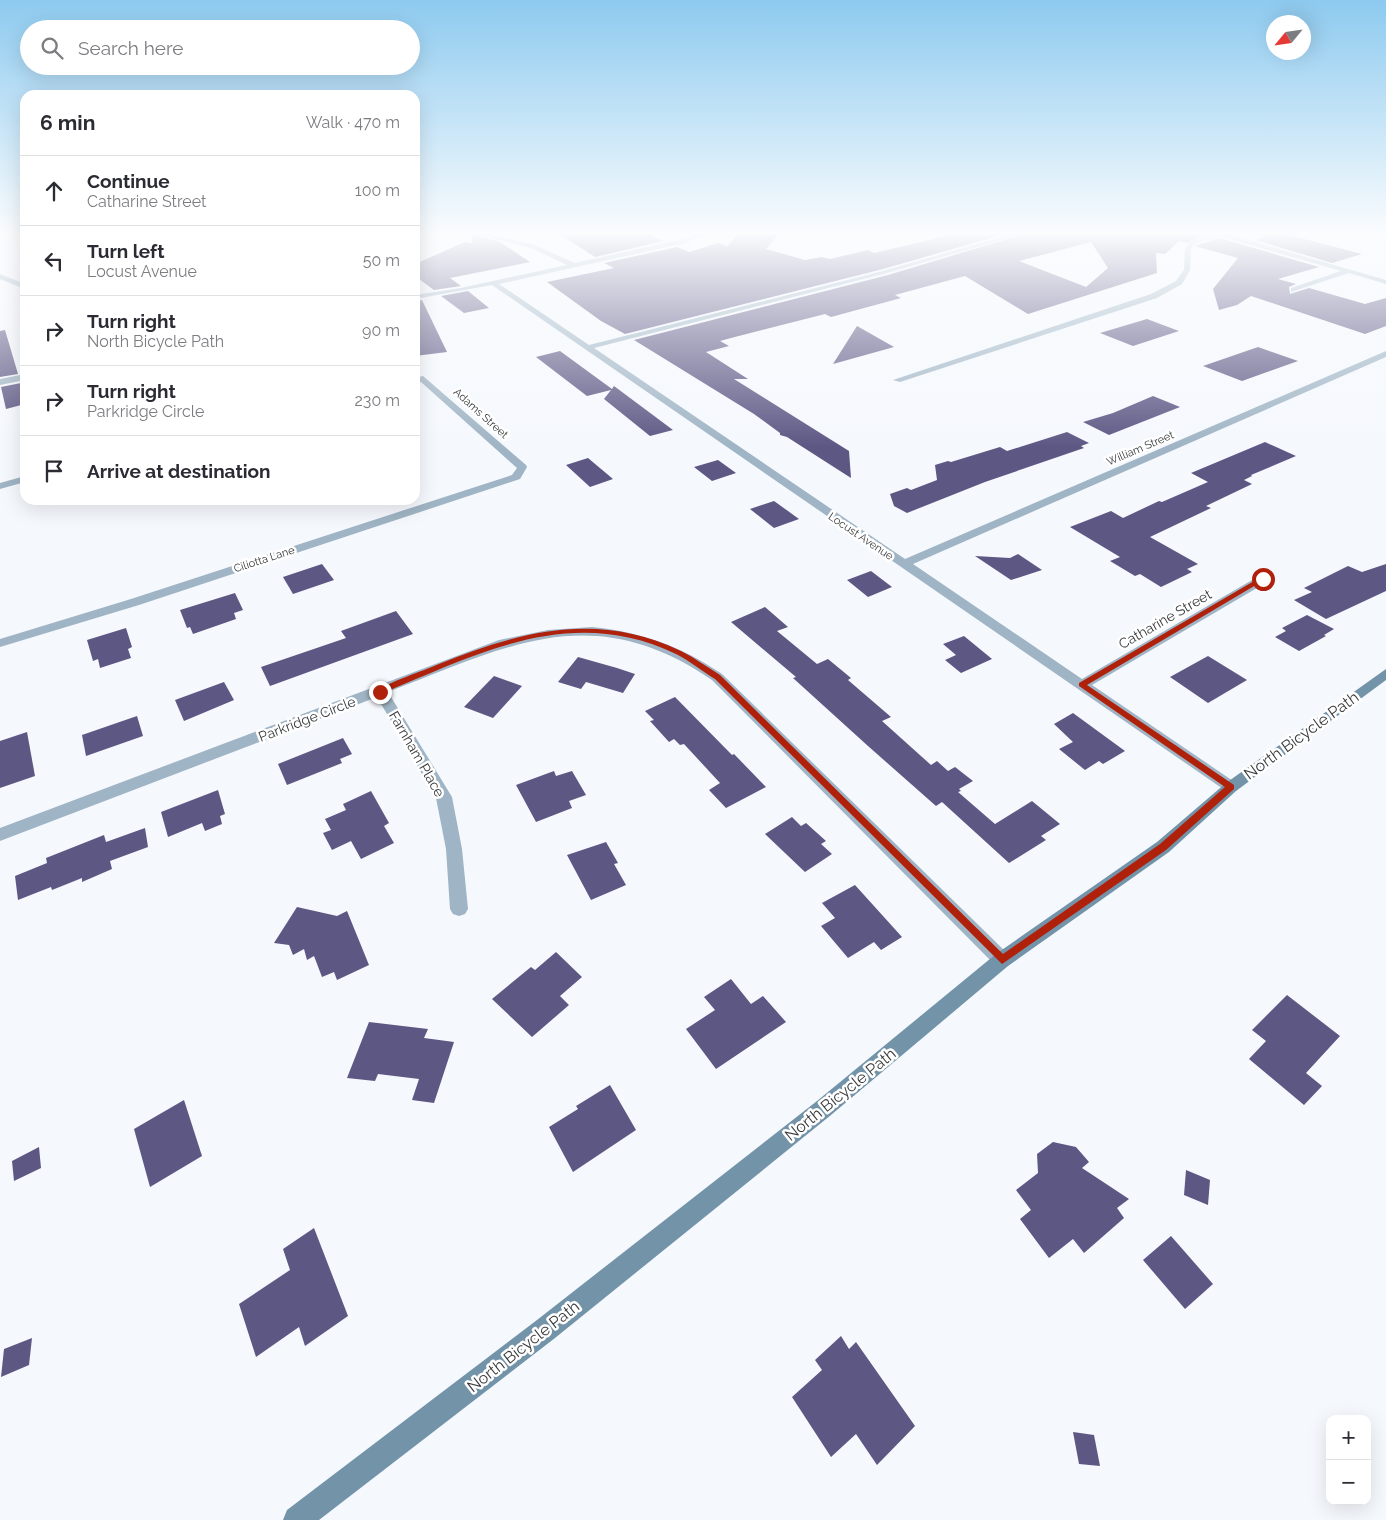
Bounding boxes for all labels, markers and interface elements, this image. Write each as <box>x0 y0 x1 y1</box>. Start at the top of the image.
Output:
north arrow <box>1266 15 1311 60</box>
search box <box>20 20 420 75</box>
icon: search <box>38 34 66 62</box>
text: Search here <box>78 37 184 59</box>
text: 6 min <box>40 110 95 135</box>
text: Walk · 470 m <box>306 113 400 132</box>
text: Continue <box>87 170 170 192</box>
icon: ahead <box>40 177 68 205</box>
text: 100 m <box>355 181 400 200</box>
text: Catharine Street <box>87 192 206 211</box>
text: Turn left <box>87 240 164 262</box>
icon: left <box>40 247 68 275</box>
text: 50 m <box>363 251 400 270</box>
text: Locust Avenue <box>87 262 197 281</box>
text: Turn right <box>87 310 176 332</box>
icon: right <box>40 317 68 345</box>
text: 90 m <box>362 321 400 340</box>
text: North Bicycle Path <box>87 332 224 351</box>
text: Turn right <box>87 380 176 402</box>
street label: Adams Street <box>451 386 511 441</box>
icon: right <box>40 387 68 415</box>
text: 230 m <box>355 391 400 410</box>
text: Parkridge Circle <box>87 402 204 421</box>
street label: William Street <box>1105 428 1176 468</box>
icon: arrive <box>40 457 68 485</box>
text: Arrive at destination <box>87 460 271 482</box>
street label: Locust Avenue <box>826 510 896 563</box>
street label: Ciliotta Lane <box>232 543 297 575</box>
route start <box>1252 568 1275 591</box>
street label: Catharine Street <box>1116 586 1214 652</box>
route end <box>369 681 392 704</box>
street label: North Bicycle Path <box>1240 687 1362 783</box>
street label: Parkridge Circle <box>256 693 358 745</box>
street label: Farnham Place <box>386 708 448 800</box>
street label: North Bicycle Path <box>781 1044 900 1145</box>
street label: North Bicycle Path <box>463 1297 583 1396</box>
map controls <box>1326 1415 1371 1505</box>
button: + <box>1326 1415 1371 1460</box>
button: − <box>1326 1460 1371 1505</box>

